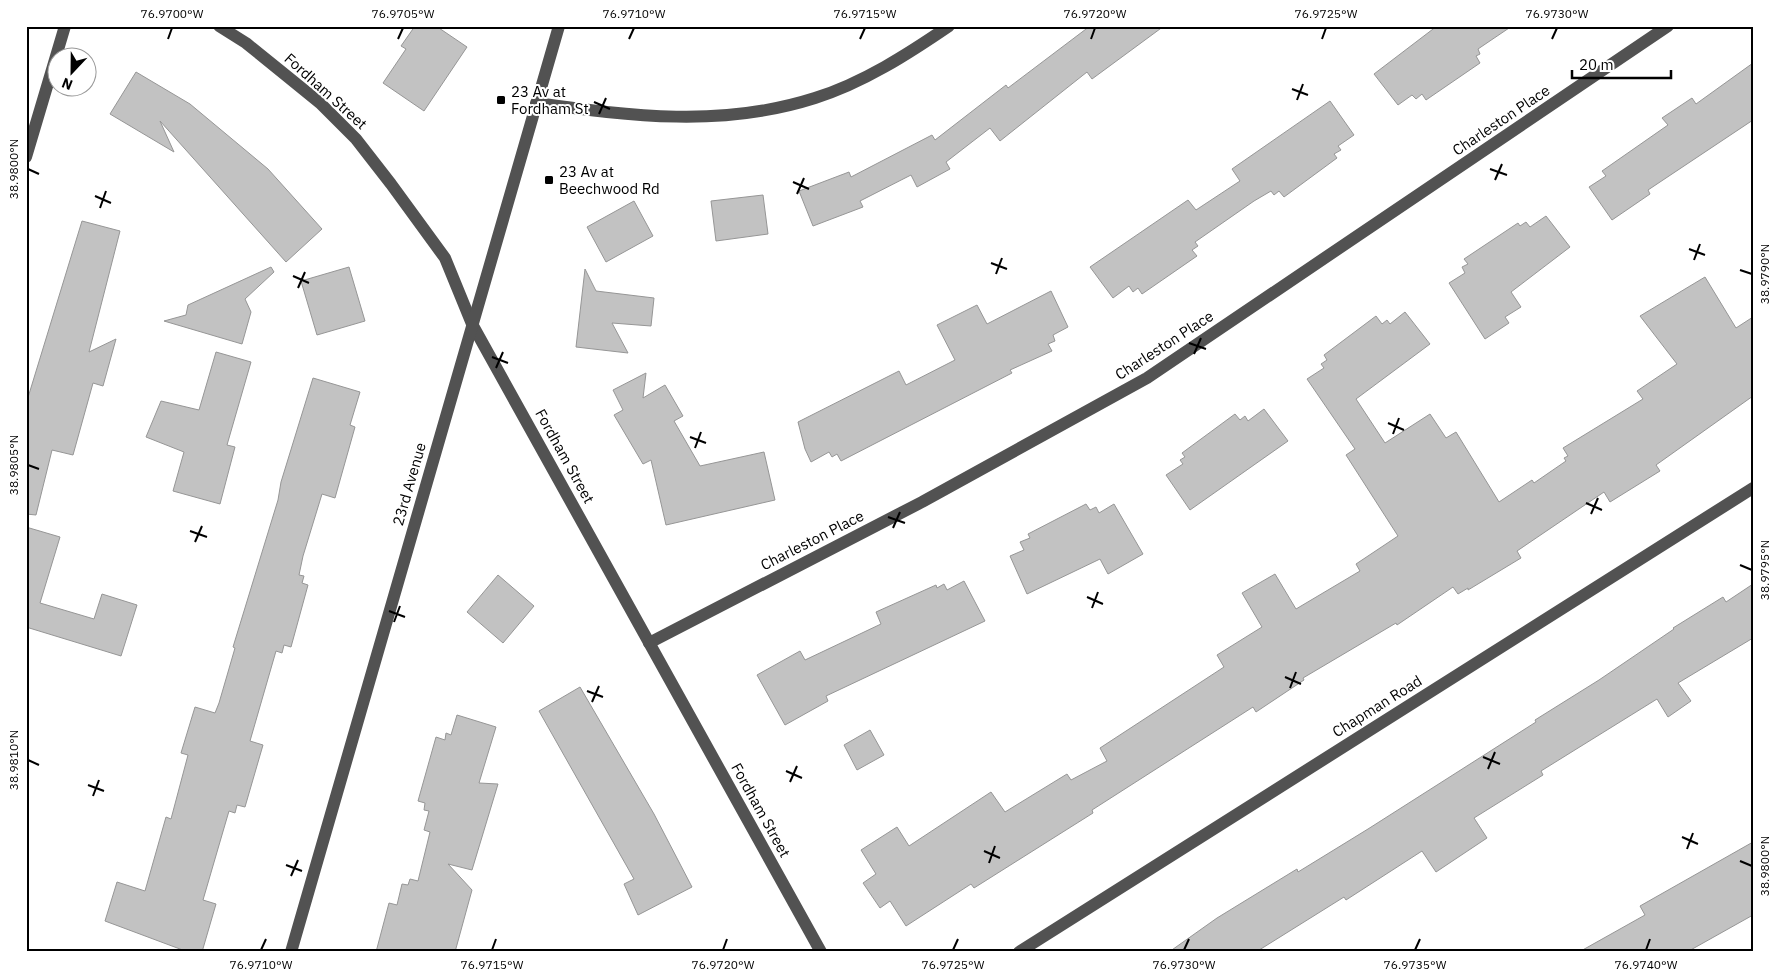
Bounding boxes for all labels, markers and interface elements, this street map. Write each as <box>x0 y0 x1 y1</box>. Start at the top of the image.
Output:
text: 76.9700°W <box>141 6 204 21</box>
text: 76.9705°W <box>372 6 435 21</box>
text: 76.9710°W <box>603 6 666 21</box>
text: 76.9715°W <box>834 6 897 21</box>
text: 76.9720°W <box>1064 6 1127 21</box>
text: 76.9725°W <box>1295 6 1358 21</box>
text: 76.9730°W <box>1526 6 1589 21</box>
north arrow <box>48 48 98 98</box>
scale bar <box>1572 48 1670 80</box>
street label: Fordham Street <box>281 49 371 133</box>
text: 20 m <box>1579 55 1614 74</box>
text: N <box>59 74 75 94</box>
street label: Charleston Place <box>1449 80 1553 160</box>
place label: 23 Av at Fordham St <box>511 82 589 118</box>
marker: 23 Av at Fordham St <box>495 94 507 106</box>
text: 38.9800°N <box>6 139 21 199</box>
place label: 23 Av at Beechwood Rd <box>559 162 660 198</box>
marker: 23 Av at Beechwood Rd <box>543 174 555 186</box>
text: 38.9790°N <box>1757 244 1772 304</box>
street label: Charleston Place <box>1111 306 1217 384</box>
street label: Fordham Street <box>531 406 599 506</box>
text: 38.9805°N <box>6 435 21 495</box>
street label: 23rd Avenue <box>388 440 430 528</box>
street label: Charleston Place <box>757 506 867 574</box>
text: 38.9795°N <box>1757 540 1772 600</box>
street label: Chapman Road <box>1329 671 1425 741</box>
text: 38.9810°N <box>6 730 21 790</box>
street label: Fordham Street <box>727 760 795 860</box>
text: 38.9800°N <box>1757 836 1772 896</box>
text: 76.9710°W <box>230 957 293 972</box>
text: 76.9715°W <box>461 957 524 972</box>
text: 76.9720°W <box>692 957 755 972</box>
text: 76.9725°W <box>922 957 985 972</box>
text: 76.9730°W <box>1153 957 1216 972</box>
text: 76.9735°W <box>1384 957 1447 972</box>
text: 76.9740°W <box>1615 957 1678 972</box>

